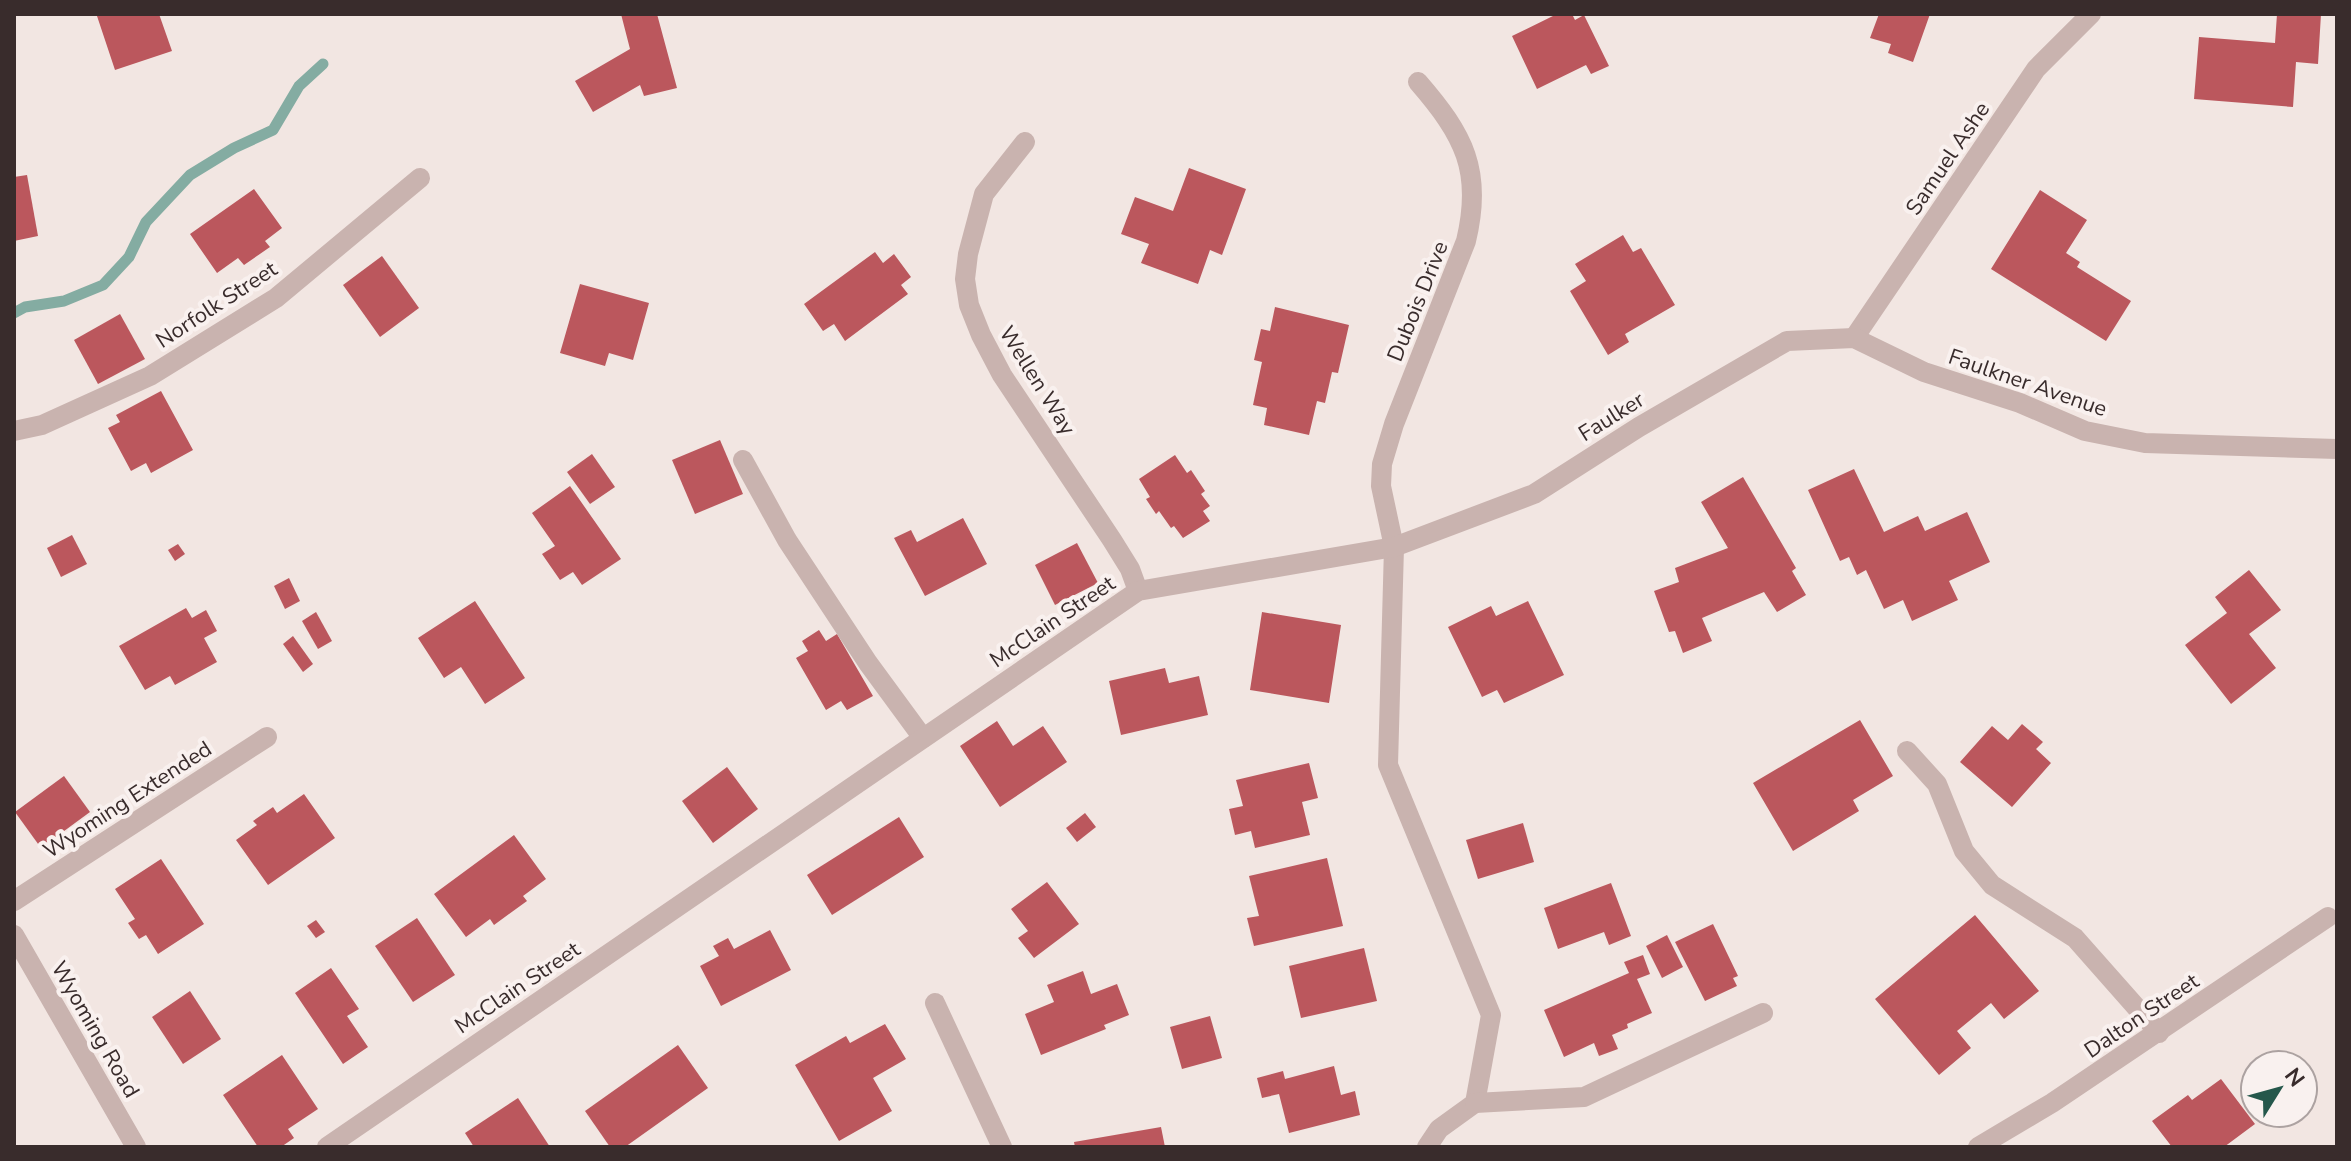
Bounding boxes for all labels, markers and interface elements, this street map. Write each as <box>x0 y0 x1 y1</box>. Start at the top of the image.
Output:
street label: Samuel Ashe <box>1899 96 1997 221</box>
street label: Dubois Drive <box>1380 237 1456 366</box>
street label: Norfolk Street <box>150 254 283 355</box>
street label: Wellen Way <box>992 320 1083 441</box>
street label: Faulkner Avenue <box>1944 342 2111 424</box>
street label: Faulker <box>1573 385 1650 449</box>
street label: McClain Street <box>984 569 1121 675</box>
street label: Wyoming Extended <box>37 734 218 866</box>
street label: McClain Street <box>449 935 586 1041</box>
street label: Wyoming Road <box>44 956 146 1103</box>
street label: Dalton Street <box>2078 966 2205 1065</box>
north arrow <box>2239 1049 2319 1129</box>
text: N <box>2277 1062 2311 1093</box>

